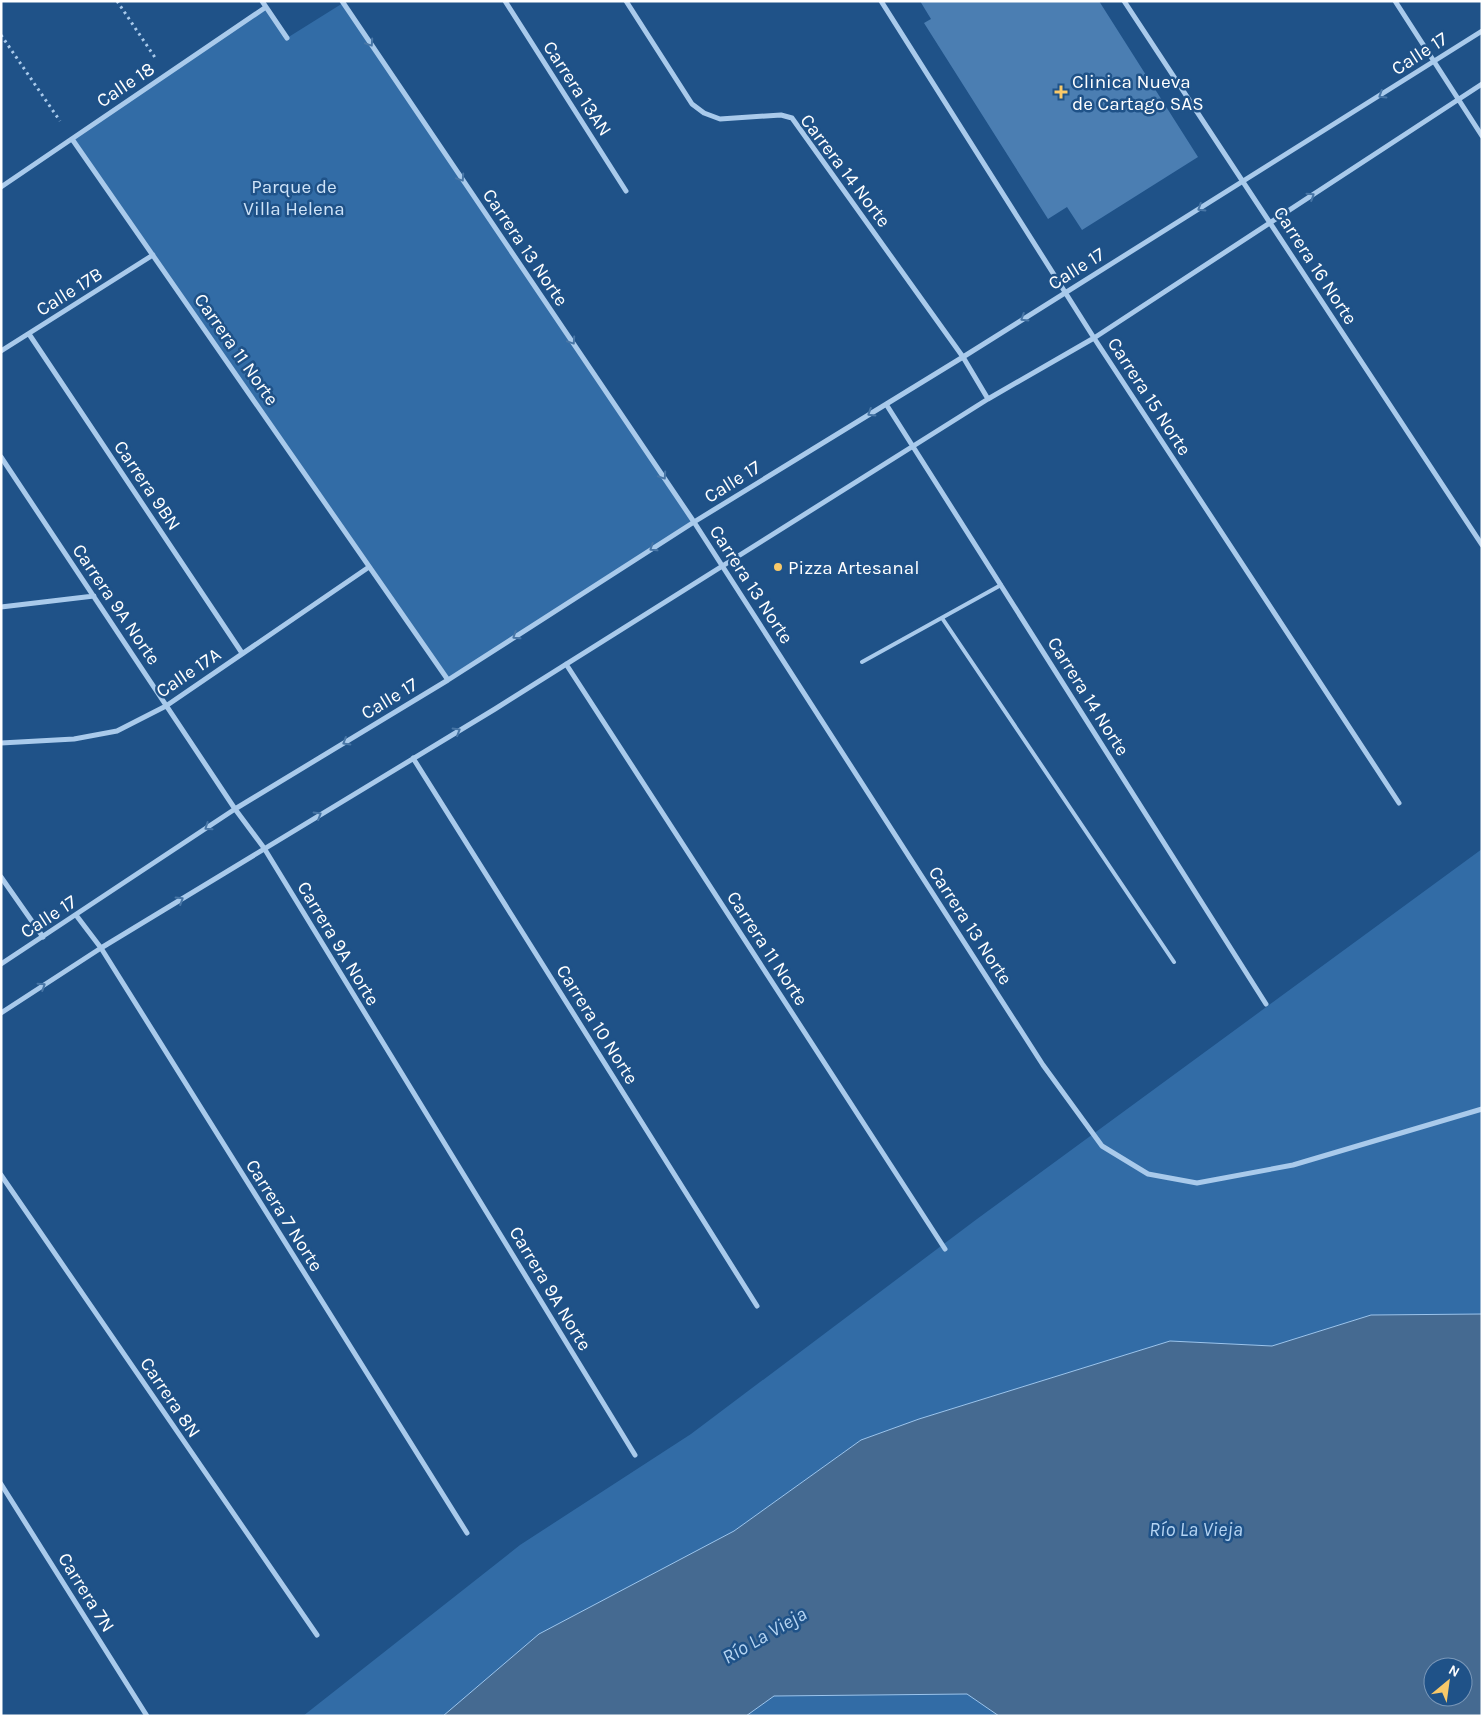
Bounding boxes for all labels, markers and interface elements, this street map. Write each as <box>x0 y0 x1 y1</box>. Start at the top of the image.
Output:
street label: Calle 17 <box>1387 28 1452 80</box>
one-way arrow <box>364 37 373 47</box>
street label: Carrera 13AN <box>538 37 616 140</box>
street label: Calle 18 <box>92 58 159 112</box>
place label: Clinica Nueva de Cartago SAS <box>1072 71 1204 115</box>
marker: Clinica Nueva de Cartago SAS <box>1054 85 1068 99</box>
one-way arrow <box>1378 88 1387 98</box>
street label: Carrera 14 Norte <box>795 110 895 232</box>
one-way arrow <box>455 172 464 181</box>
park label: Parque de Villa Helena <box>243 176 345 220</box>
street label: Carrera 13 Norte <box>478 185 572 310</box>
one-way arrow <box>1306 192 1315 202</box>
one-way arrow <box>1197 202 1206 211</box>
street label: Carrera 16 Norte <box>1269 202 1361 329</box>
street label: Calle 17 <box>1044 243 1109 295</box>
street label: Calle 17B <box>32 263 107 321</box>
street label: Carrera 11 Norte <box>189 289 283 410</box>
one-way arrow <box>1021 312 1030 322</box>
street label: Carrera 15 Norte <box>1103 333 1195 460</box>
one-way arrow <box>566 336 575 345</box>
one-way arrow <box>868 407 877 416</box>
street label: Carrera 9BN <box>109 437 185 535</box>
street label: Calle 17 <box>700 456 765 508</box>
one-way arrow <box>657 470 666 480</box>
street label: Carrera 13 Norte <box>705 521 798 648</box>
street label: Carrera 9A Norte <box>68 540 165 669</box>
one-way arrow <box>649 542 658 552</box>
place label: Pizza Artesanal <box>788 557 920 579</box>
marker: Pizza Artesanal <box>772 561 784 573</box>
one-way arrow <box>513 630 522 639</box>
street label: Carrera 14 Norte <box>1043 633 1134 760</box>
street label: Calle 17A <box>152 643 225 702</box>
street label: Calle 17 <box>357 673 422 724</box>
one-way arrow <box>452 728 461 738</box>
one-way arrow <box>343 735 352 745</box>
one-way arrow <box>313 812 322 822</box>
one-way arrow <box>204 821 214 830</box>
street label: Carrera 13 Norte <box>924 862 1017 989</box>
street label: Carrera 9A Norte <box>292 877 384 1010</box>
street label: Carrera 11 Norte <box>722 887 812 1010</box>
street label: Calle 17 <box>16 891 81 943</box>
one-way arrow <box>174 896 183 906</box>
street label: Carrera 10 Norte <box>552 961 643 1088</box>
one-way arrow <box>37 983 46 993</box>
street label: Carrera 7 Norte <box>241 1155 327 1276</box>
street label: Carrera 9A Norte <box>504 1222 596 1355</box>
street label: Carrera 8N <box>135 1353 205 1442</box>
water label: Río La Vieja <box>1149 1518 1243 1541</box>
street label: Carrera 7N <box>53 1549 119 1636</box>
water label: Río La Vieja <box>718 1602 811 1669</box>
north arrow <box>1423 1657 1473 1707</box>
text: N <box>1446 1661 1463 1681</box>

